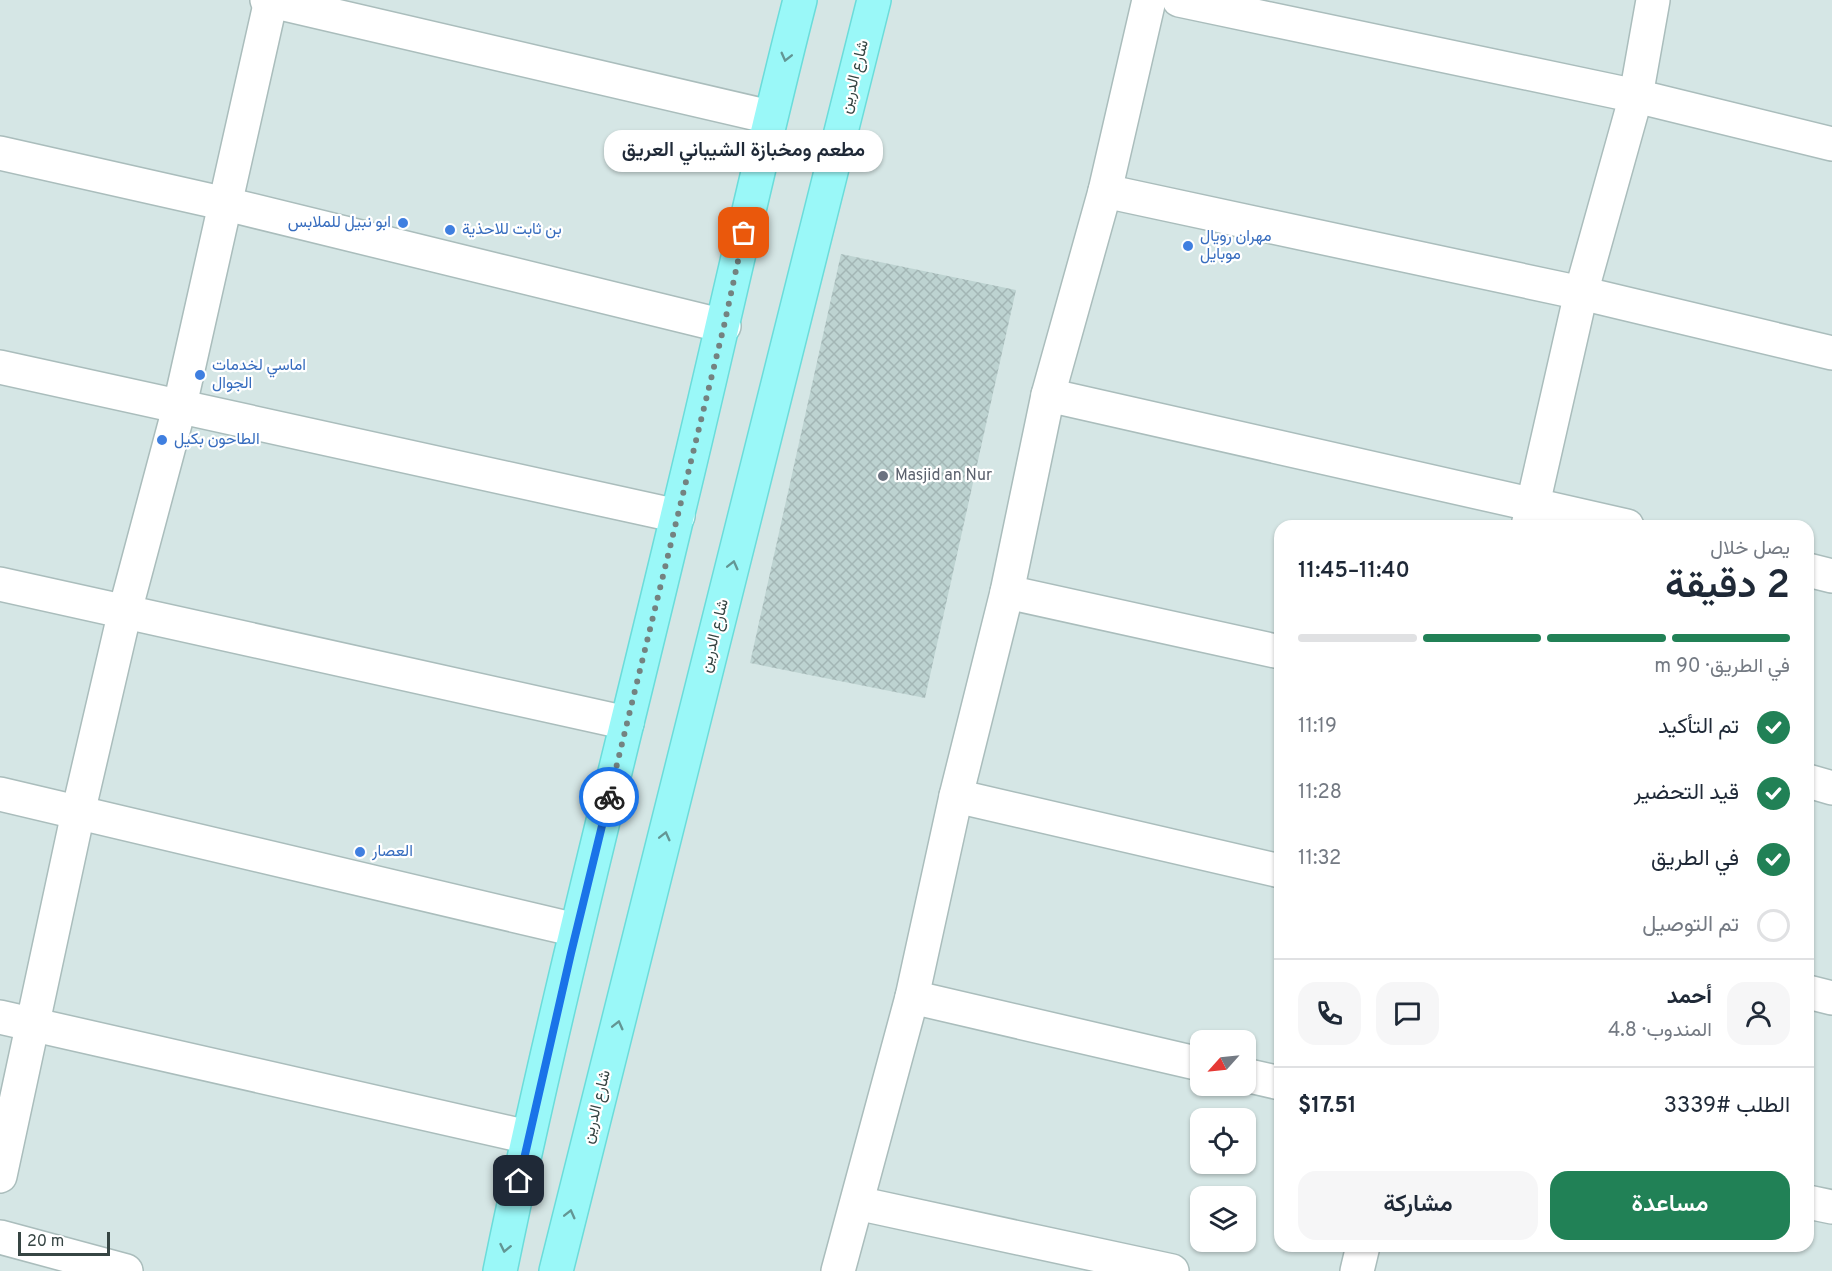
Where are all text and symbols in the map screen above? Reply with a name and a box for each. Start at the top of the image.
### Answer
street label: شارع الدرين [836,38,874,116]
one-way arrow [780,51,793,61]
callout: مطعم ومخبازة الشيباني العريق [604,131,884,173]
text: مطعم ومخبازة الشيباني العريق [622,138,865,164]
pin [718,207,769,258]
place label: ابو نبيل للملابس [288,213,391,233]
marker: ابو نبيل للملابس [396,216,410,230]
icon: bag [727,216,760,249]
place label: بن ثابت للاحذية [462,220,562,240]
marker: بن ثابت للاحذية [443,223,457,237]
place label: مهران رويال موبايل [1200,227,1272,265]
marker: مهران رويال موبايل [1181,239,1195,253]
place label: اماسي لخدمات الجوال [212,356,306,394]
marker: اماسي لخدمات الجوال [193,368,207,382]
place label: الطاحون بكيل [174,430,260,450]
marker: الطاحون بكيل [155,433,169,447]
place label: Masjid an Nur [895,466,992,486]
marker: Masjid an Nur [876,469,890,483]
text: يصل خلال [1710,536,1790,562]
text: 11:40–11:45 [1298,558,1410,585]
one-way arrow [725,560,738,570]
text: 2 دقيقة [1665,563,1790,612]
street label: شارع الدرين [696,597,734,675]
text: في الطريق · 90 m [1654,654,1790,680]
icon: check [1757,711,1790,744]
text: 11:19 [1298,714,1337,740]
text: تم التأكيد [1658,714,1739,741]
courier [579,767,639,827]
icon: check [1757,777,1790,810]
text: 11:28 [1298,780,1342,806]
text: قيد التحضير [1634,780,1739,807]
icon: bike [593,781,626,814]
one-way arrow [657,831,670,841]
place label: العصار [371,842,413,862]
icon: check [1757,843,1790,876]
marker: العصار [353,845,367,859]
text: 11:32 [1298,846,1341,872]
text: في الطريق [1651,846,1739,873]
text: تم التوصيل [1642,912,1739,939]
button: phone [1298,982,1361,1045]
button: chat [1376,982,1439,1045]
button: person [1727,982,1790,1045]
text: أحمد [1667,984,1712,1011]
text: المندوب · 4.8 [1608,1018,1712,1044]
one-way arrow [610,1020,623,1030]
north arrow [1190,1030,1256,1096]
map controls [1190,1030,1256,1252]
street label: شارع الدرين [578,1068,616,1146]
text: $17.51 [1298,1093,1357,1120]
text: الطلب #3339 [1664,1093,1790,1120]
button: locate [1190,1108,1256,1174]
pin [493,1155,544,1206]
icon: home [502,1164,535,1197]
button: مشاركة [1298,1171,1538,1240]
button: مساعدة [1550,1171,1790,1240]
button: layers [1190,1186,1256,1252]
one-way arrow [563,1209,576,1219]
scale bar [18,1229,110,1256]
text: 20 m [27,1232,64,1252]
one-way arrow [499,1243,512,1253]

